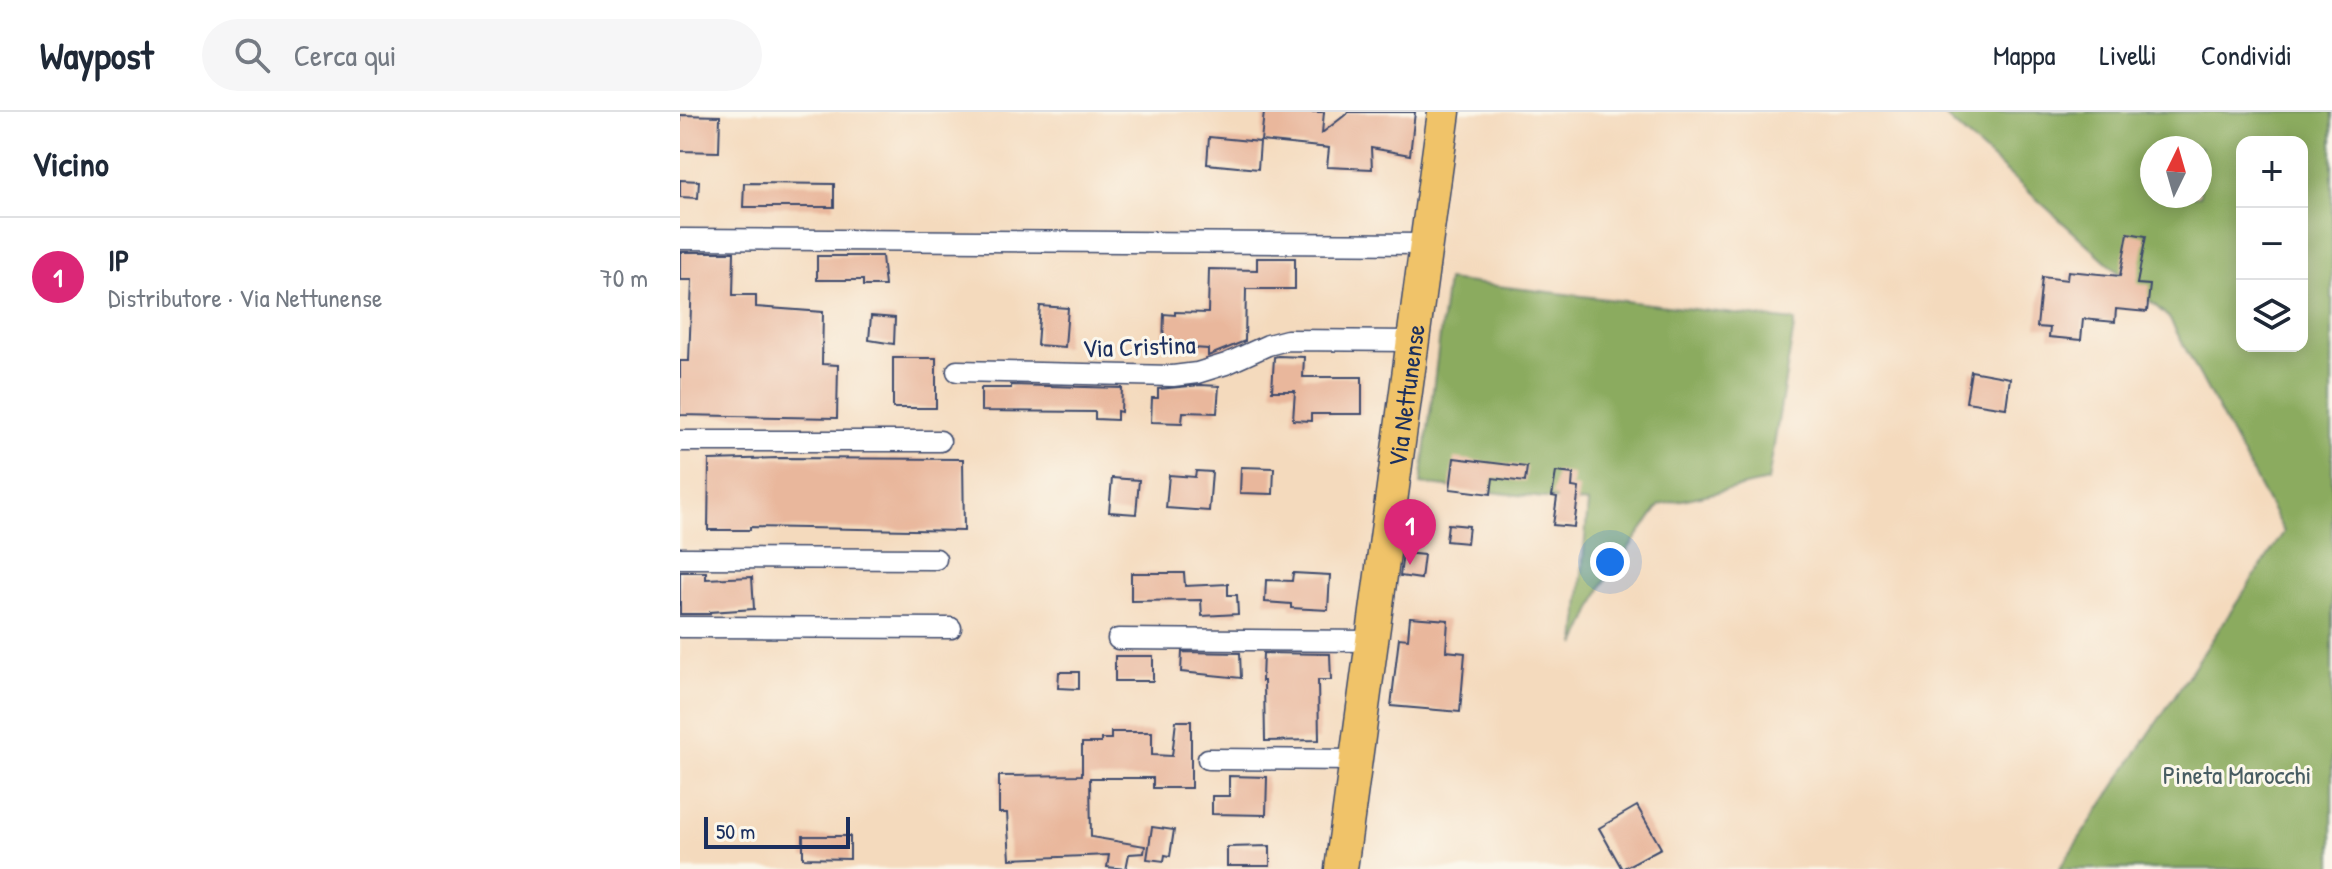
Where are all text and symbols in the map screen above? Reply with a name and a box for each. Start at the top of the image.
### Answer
search box [202,19,762,91]
text: Waypost [40,29,154,81]
icon: search [230,33,274,77]
text: Cerca qui [294,35,397,75]
text: Mappa [1993,36,2055,74]
text: Livelli [2099,36,2157,74]
text: Condividi [2201,36,2292,74]
north arrow [2140,136,2212,208]
map controls [2236,136,2308,352]
button: + [2236,136,2308,208]
text: Vicino [32,141,109,187]
button: − [2236,208,2308,280]
text: IP [108,240,129,280]
text: 1 [53,260,63,295]
text: 70 m [600,260,648,295]
text: Distributore · Via Nettunense [108,280,382,315]
button: layers [2236,280,2308,352]
street label: Via Nettunense [1378,322,1432,469]
street label: Via Cristina [1082,327,1196,365]
pin: 1 [1384,499,1436,565]
your location [1590,542,1630,582]
park label: Pineta Marocchi [2163,757,2311,792]
scale bar [704,813,850,849]
text: 50 m [716,816,755,846]

